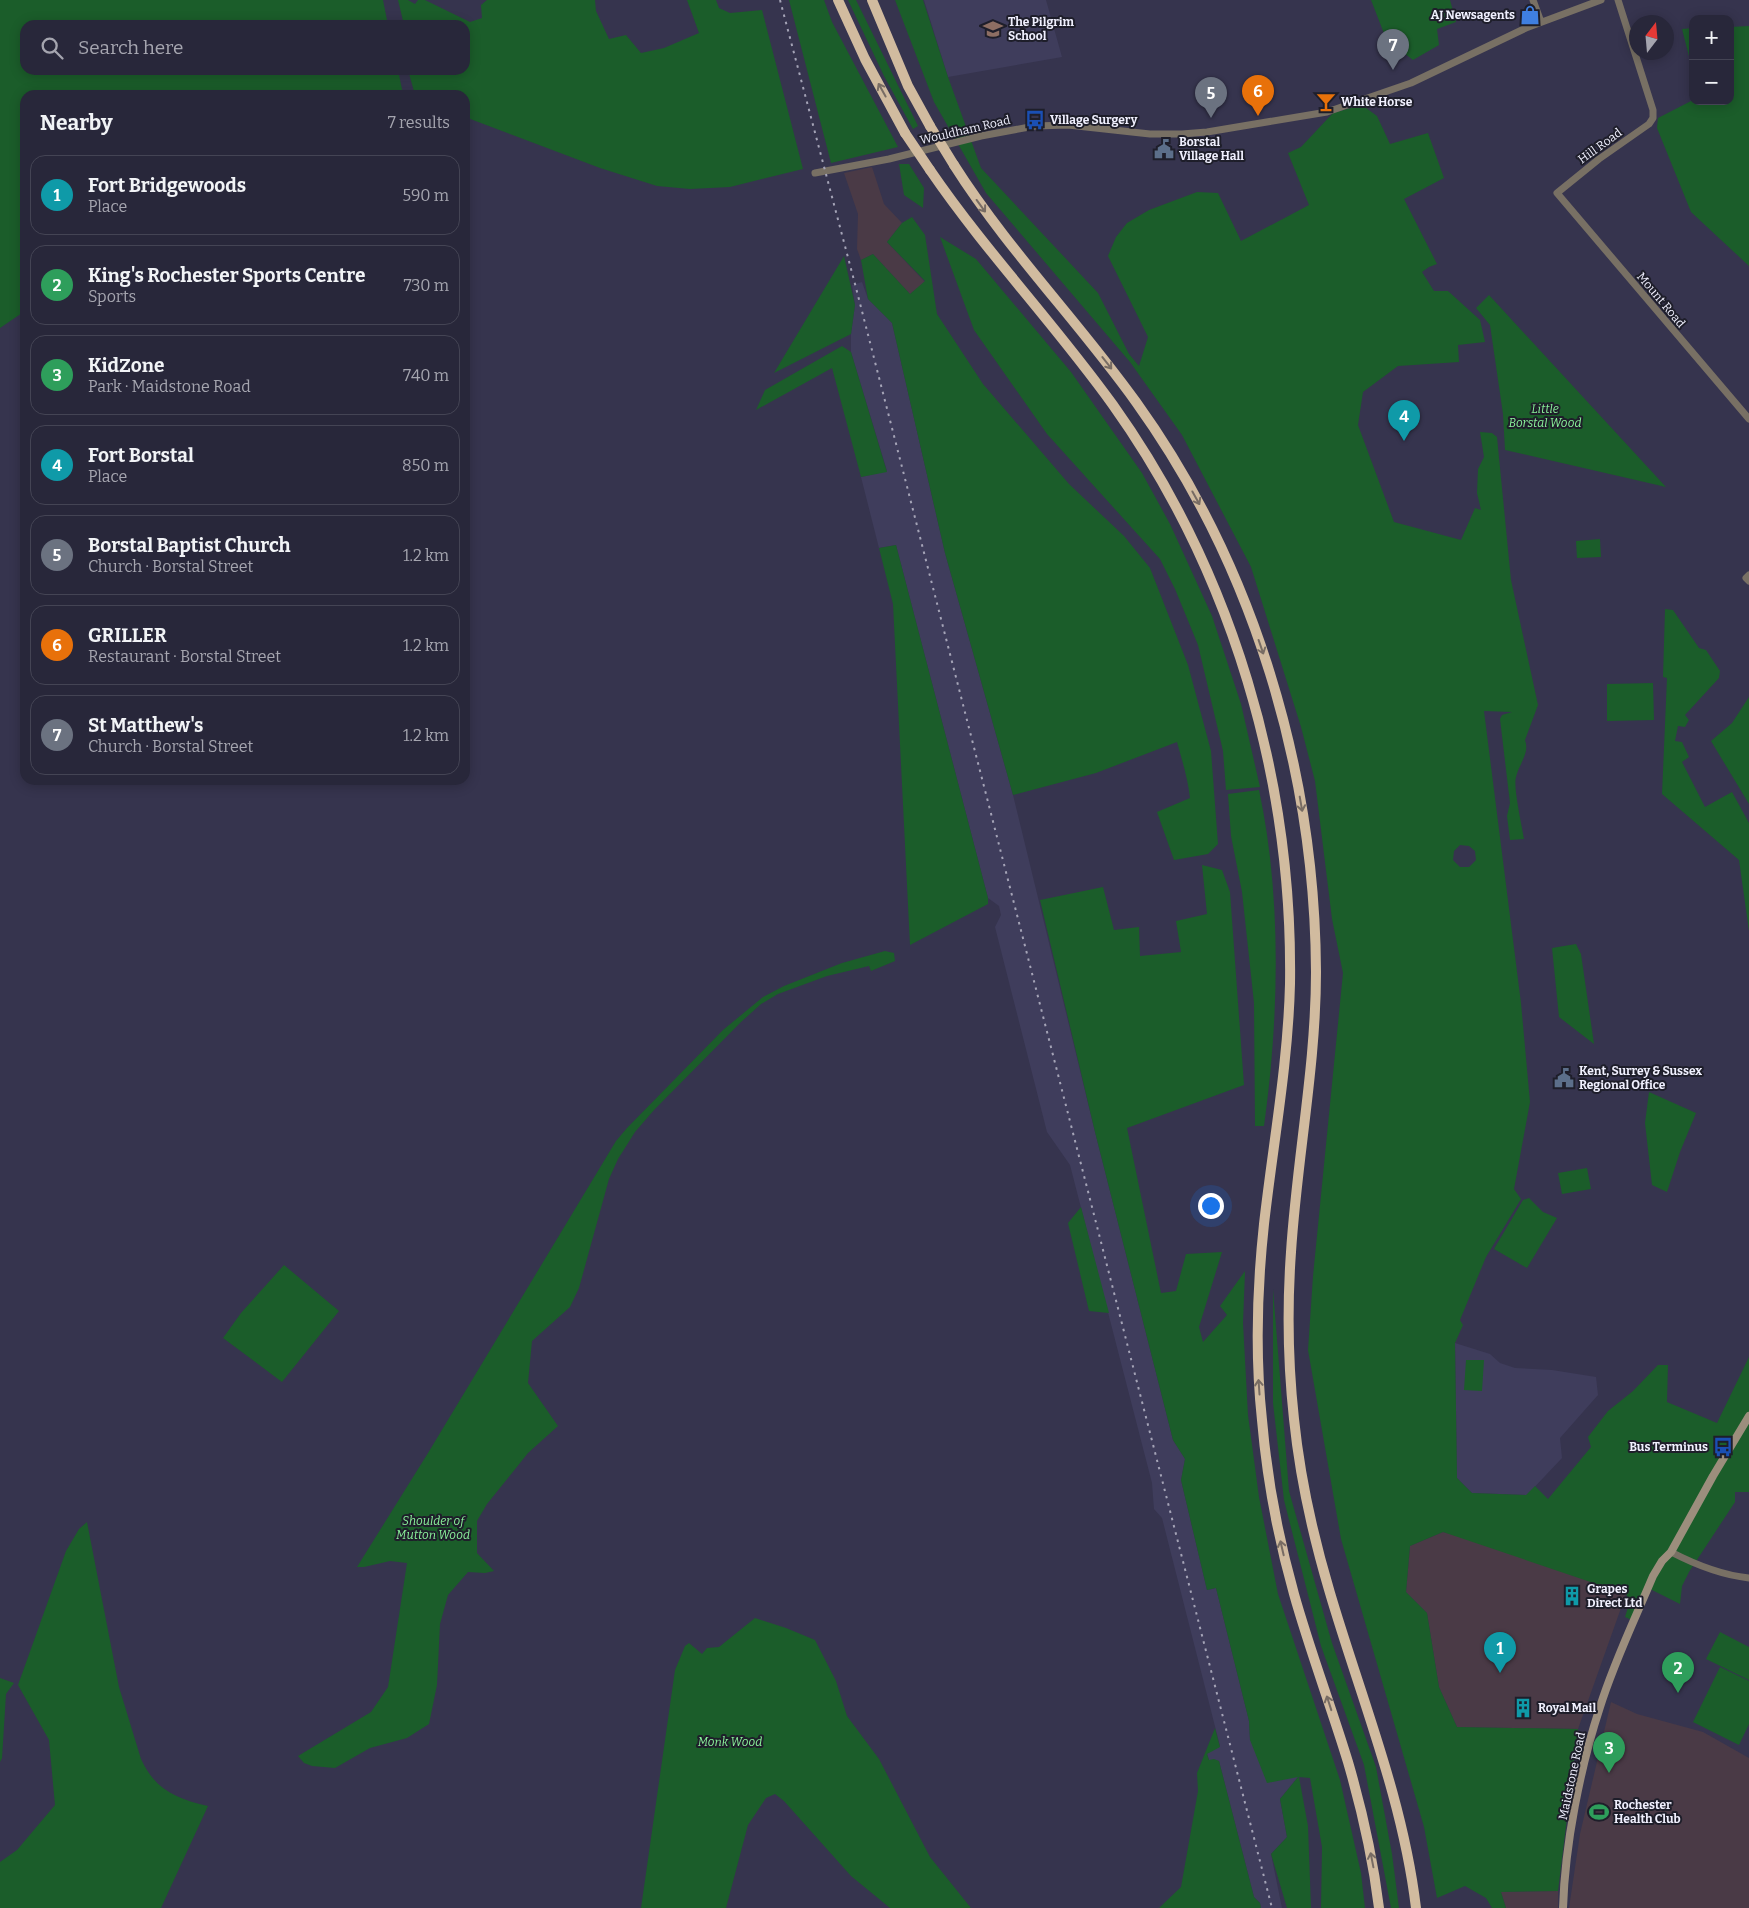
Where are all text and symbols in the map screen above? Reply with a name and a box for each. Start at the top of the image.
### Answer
shop icon: AJ Newsagents [1519,4,1541,26]
place label: AJ Newsagents [1431,8,1515,22]
place label: The Pilgrim School [1008,15,1075,43]
north arrow [1629,15,1674,60]
map controls [1689,15,1734,105]
button: + [1689,15,1734,60]
school or university icon: The Pilgrim School [982,18,1004,40]
search box [20,20,470,75]
pin: 7 [1377,29,1409,70]
icon: search [38,34,66,62]
text: Search here [78,36,183,59]
button: − [1689,60,1734,105]
pin: 6 [1242,75,1274,116]
pin: 5 [1195,77,1227,118]
one-way arrow [877,83,886,98]
bar icon: White Horse [1315,91,1337,113]
place label: White Horse [1341,95,1413,109]
bus stop icon: Village Surgery [1024,109,1046,131]
text: Nearby [40,110,113,136]
text: 7 results [388,113,450,132]
street label: Wouldham Road [918,113,1012,147]
place label: Village Surgery [1050,113,1138,127]
street label: Hill Road [1575,125,1625,167]
place label: Borstal Village Hall [1179,135,1244,163]
public building icon: Borstal Village Hall [1153,138,1175,160]
text: Fort Bridgewoods [88,174,246,197]
text: 1 [54,186,60,205]
text: 590 m [403,186,449,205]
text: Place [88,197,127,216]
one-way arrow [976,199,986,213]
text: King's Rochester Sports Centre [88,264,365,287]
street label: Mount Road [1634,270,1688,330]
text: 2 [52,276,62,295]
text: 730 m [403,276,449,295]
text: Sports [88,287,136,306]
text: KidZone [88,354,164,377]
one-way arrow [1101,356,1112,369]
text: 3 [52,366,62,385]
text: 740 m [403,366,449,385]
text: Park · Maidstone Road [88,377,251,396]
pin: 4 [1388,400,1420,441]
park label: Little Borstal Wood [1509,402,1582,430]
text: Fort Borstal [88,444,194,467]
text: 4 [52,456,62,475]
text: 850 m [402,456,449,475]
text: Place [88,467,127,486]
one-way arrow [1191,491,1201,506]
text: Borstal Baptist Church [88,534,291,557]
text: 5 [53,546,61,565]
text: 1.2 km [403,546,449,565]
text: Church · Borstal Street [88,557,253,576]
text: GRILLER [88,624,167,647]
text: 6 [52,636,62,655]
text: 1.2 km [403,636,449,655]
one-way arrow [1257,639,1266,654]
text: Restaurant · Borstal Street [88,647,281,666]
text: St Matthew's [88,714,203,737]
text: 7 [53,726,61,745]
text: 1.2 km [403,726,449,745]
text: Church · Borstal Street [88,737,253,756]
one-way arrow [1297,796,1307,812]
place label: Kent, Surrey & Sussex Regional Office [1579,1064,1702,1092]
public building icon: Kent, Surrey & Sussex Regional Office [1553,1067,1575,1089]
your location [1198,1193,1224,1219]
one-way arrow [1255,1379,1264,1395]
bus stop icon: Bus Terminus [1712,1436,1734,1458]
place label: Bus Terminus [1629,1440,1708,1454]
park label: Shoulder of Mutton Wood [396,1514,470,1542]
one-way arrow [1277,1540,1286,1556]
place label: Grapes Direct Ltd [1587,1582,1643,1610]
building icon: Grapes Direct Ltd [1561,1585,1583,1607]
pin: 1 [1484,1632,1516,1673]
pin: 2 [1662,1652,1694,1693]
one-way arrow [1323,1696,1333,1712]
building icon: Royal Mail [1512,1697,1534,1719]
place label: Royal Mail [1538,1701,1596,1715]
street label: Maidstone Road [1556,1731,1588,1821]
pin: 3 [1593,1732,1625,1773]
park label: Monk Wood [698,1735,762,1749]
place label: Rochester Health Club [1614,1798,1681,1826]
sports icon: Rochester Health Club [1588,1801,1610,1823]
one-way arrow [1366,1852,1376,1868]

